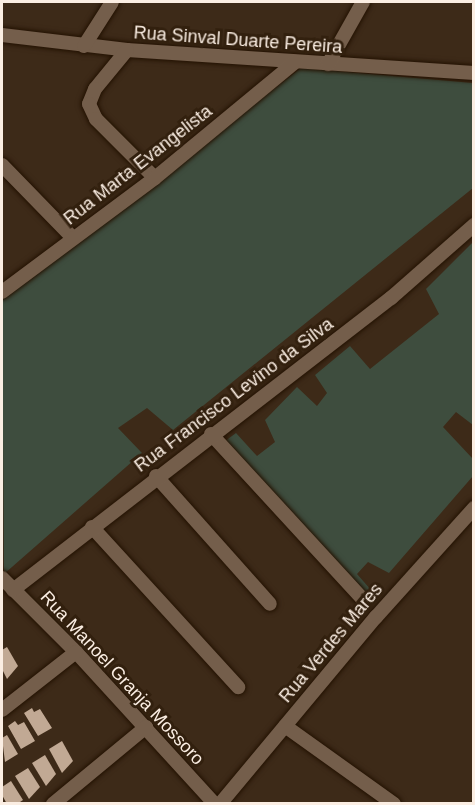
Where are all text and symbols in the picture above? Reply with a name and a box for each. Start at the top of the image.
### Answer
street label: Rua Sinval Duarte Pereira [133,22,343,58]
street label: Rua Marta Evangelista [60,100,216,230]
street label: Rua Francisco Levino da Silva [130,313,338,477]
street label: Rua Verdes Mares [275,579,387,707]
street label: Rua Manoel Granja Mossoro [36,586,208,770]

